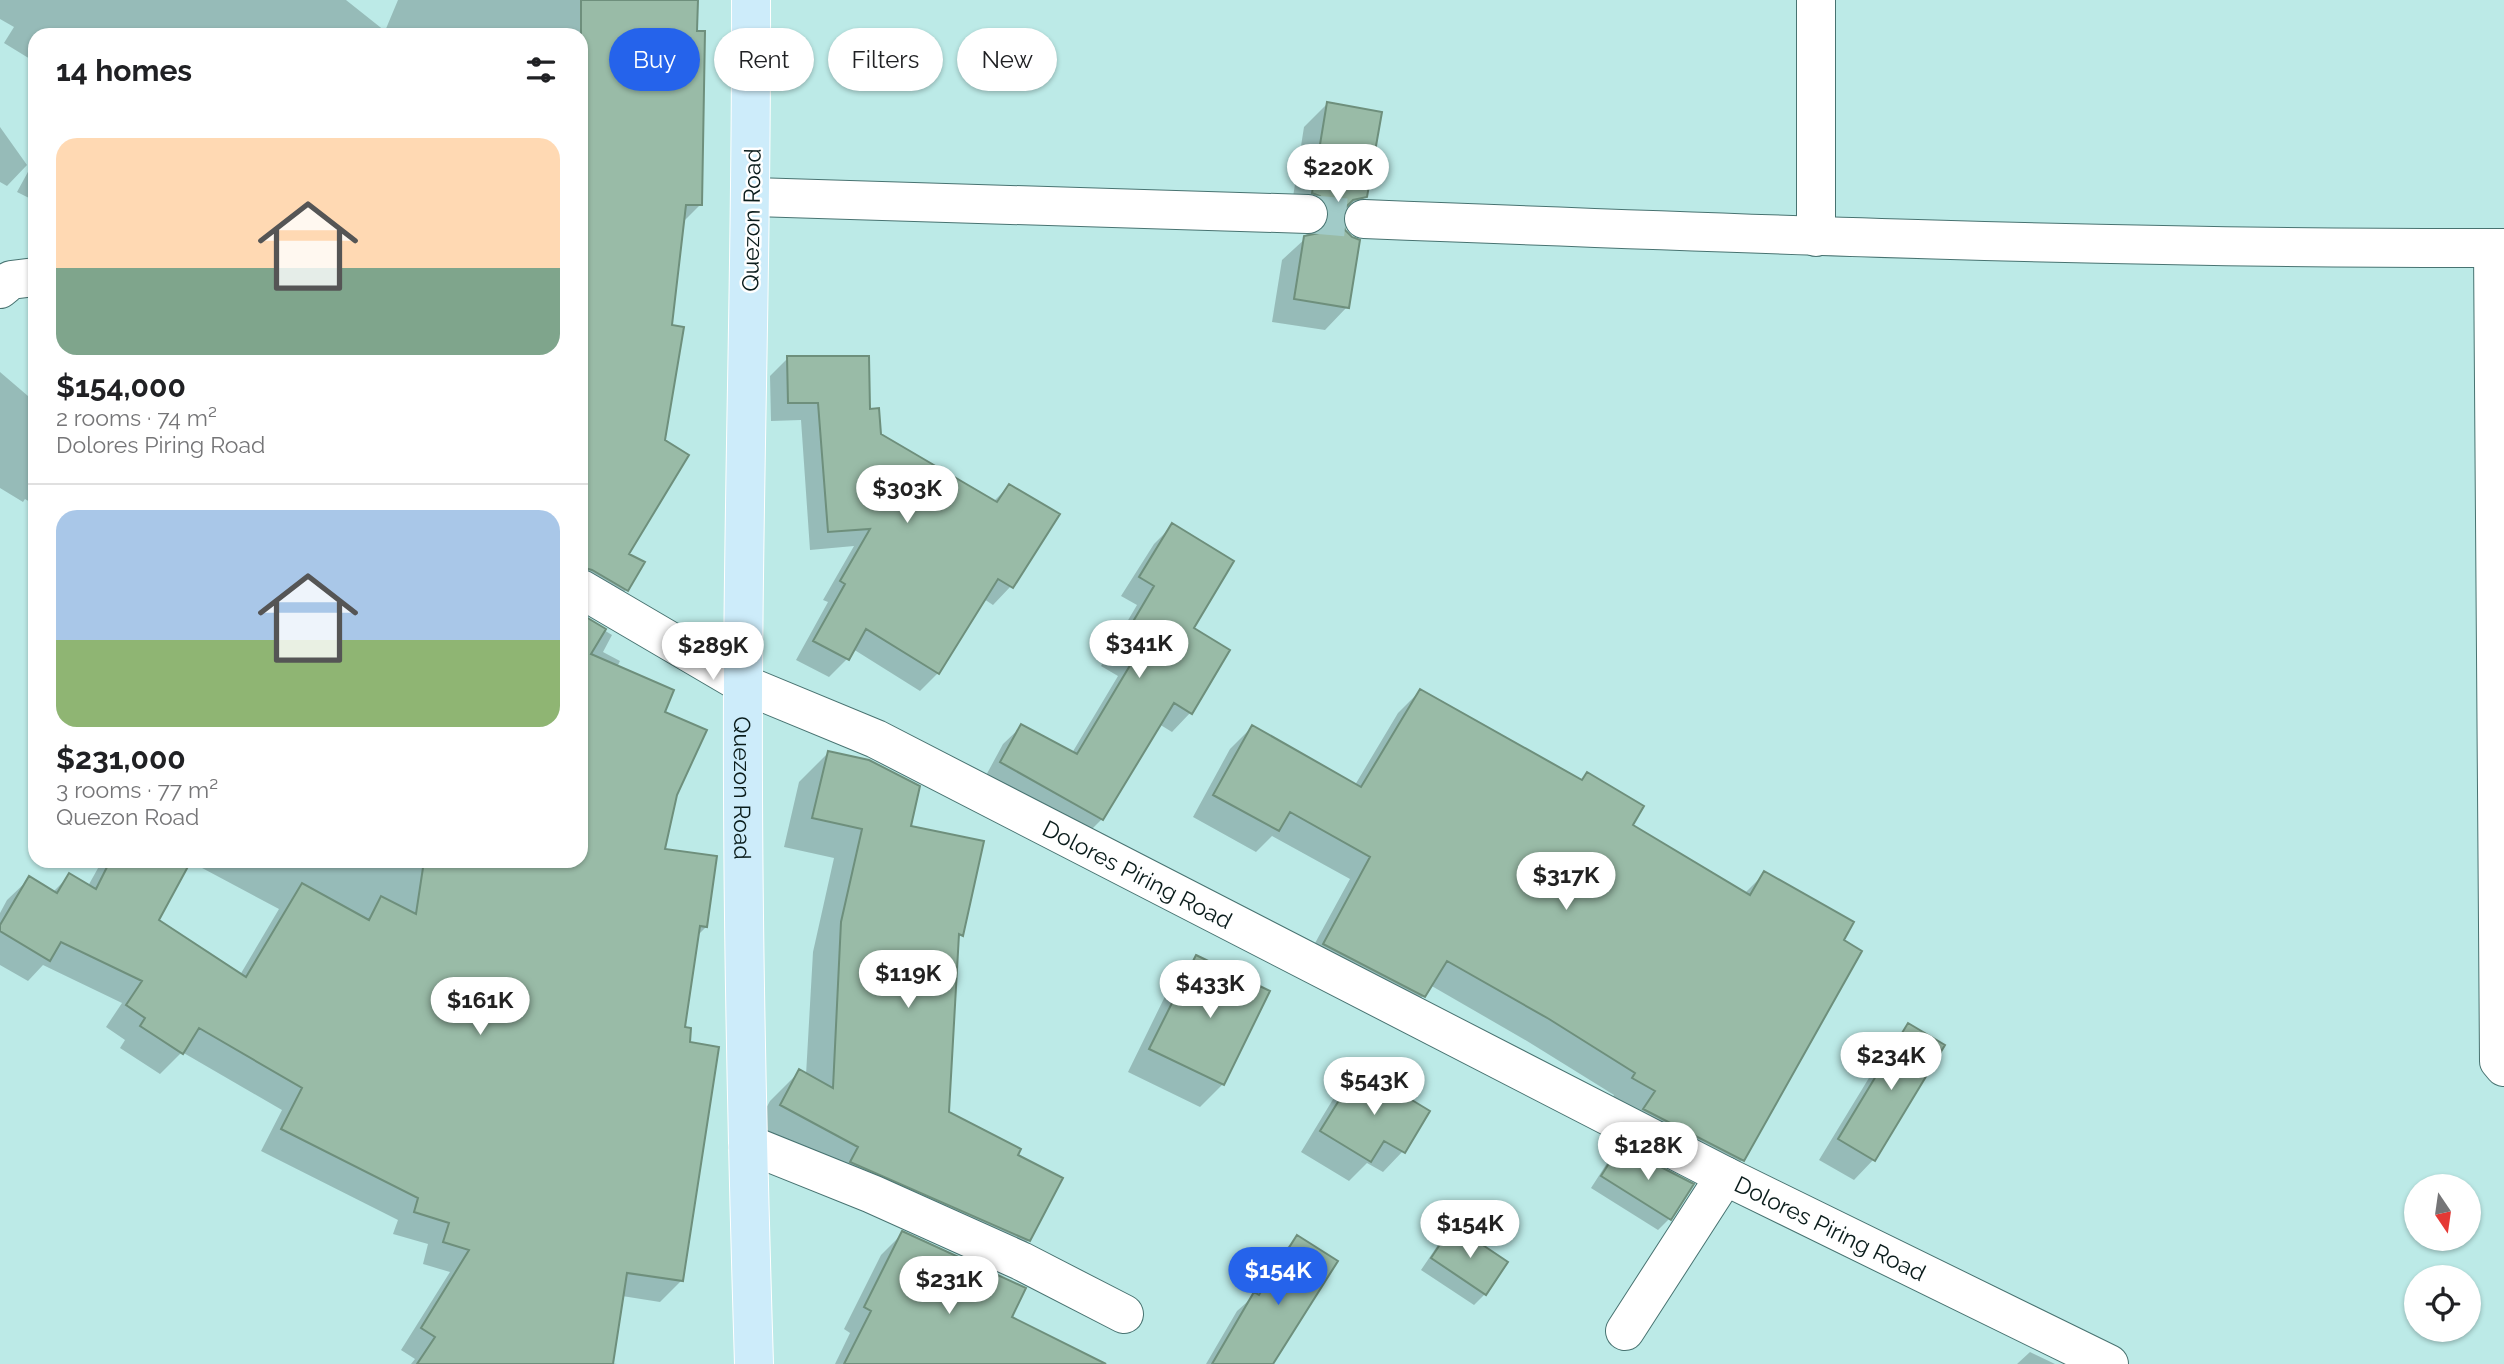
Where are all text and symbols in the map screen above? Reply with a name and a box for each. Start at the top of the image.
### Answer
chip: Buy [609,28,700,91]
chip: Rent [714,28,814,91]
chip: Filters [828,28,943,91]
chip: New [957,28,1057,91]
icon: filters [522,51,560,89]
text: 14 homes [56,53,192,88]
pin: $220K [1289,144,1387,204]
street label: Quezon Road [736,148,766,292]
text: $220K [1303,153,1373,180]
icon: home [245,183,371,309]
text: $154,000 [56,369,186,404]
text: 2 rooms · 74 m² [56,404,217,431]
text: Dolores Piring Road [56,431,265,458]
pin: $303K [858,466,956,525]
text: $303K [872,474,942,501]
icon: home [245,555,371,681]
pin: $341K [1090,620,1188,680]
pin: $289K [664,622,762,682]
text: $341K [1105,629,1173,656]
text: $289K [678,631,748,658]
street label: Quezon Road [729,716,757,860]
text: $231,000 [56,741,186,776]
text: 3 rooms · 77 m² [56,776,218,803]
text: Quezon Road [56,803,199,830]
street label: Dolores Piring Road [1038,814,1237,934]
pin: $317K [1517,852,1615,912]
text: $317K [1533,861,1599,888]
pin: $119K [859,950,957,1010]
text: $119K [875,959,941,986]
pin: $433K [1161,960,1259,1020]
text: $433K [1176,969,1244,996]
pin: $161K [431,978,529,1037]
text: $161K [447,986,513,1013]
pin: $234K [1842,1032,1940,1092]
text: $234K [1857,1041,1925,1068]
pin: $543K [1325,1058,1423,1117]
text: $543K [1340,1066,1408,1093]
pin: $128K [1599,1122,1697,1182]
text: $128K [1614,1131,1682,1158]
street label: Dolores Piring Road [1730,1169,1930,1286]
north arrow [2404,1174,2482,1251]
map controls [2404,1174,2481,1342]
pin: $154K [1421,1200,1519,1260]
text: $154K [1436,1209,1504,1236]
pin: $154K [1229,1248,1327,1307]
pin: $231K [900,1256,998,1316]
text: $154K [1244,1256,1312,1283]
text: $231K [915,1265,983,1292]
button: locate [2404,1265,2481,1342]

